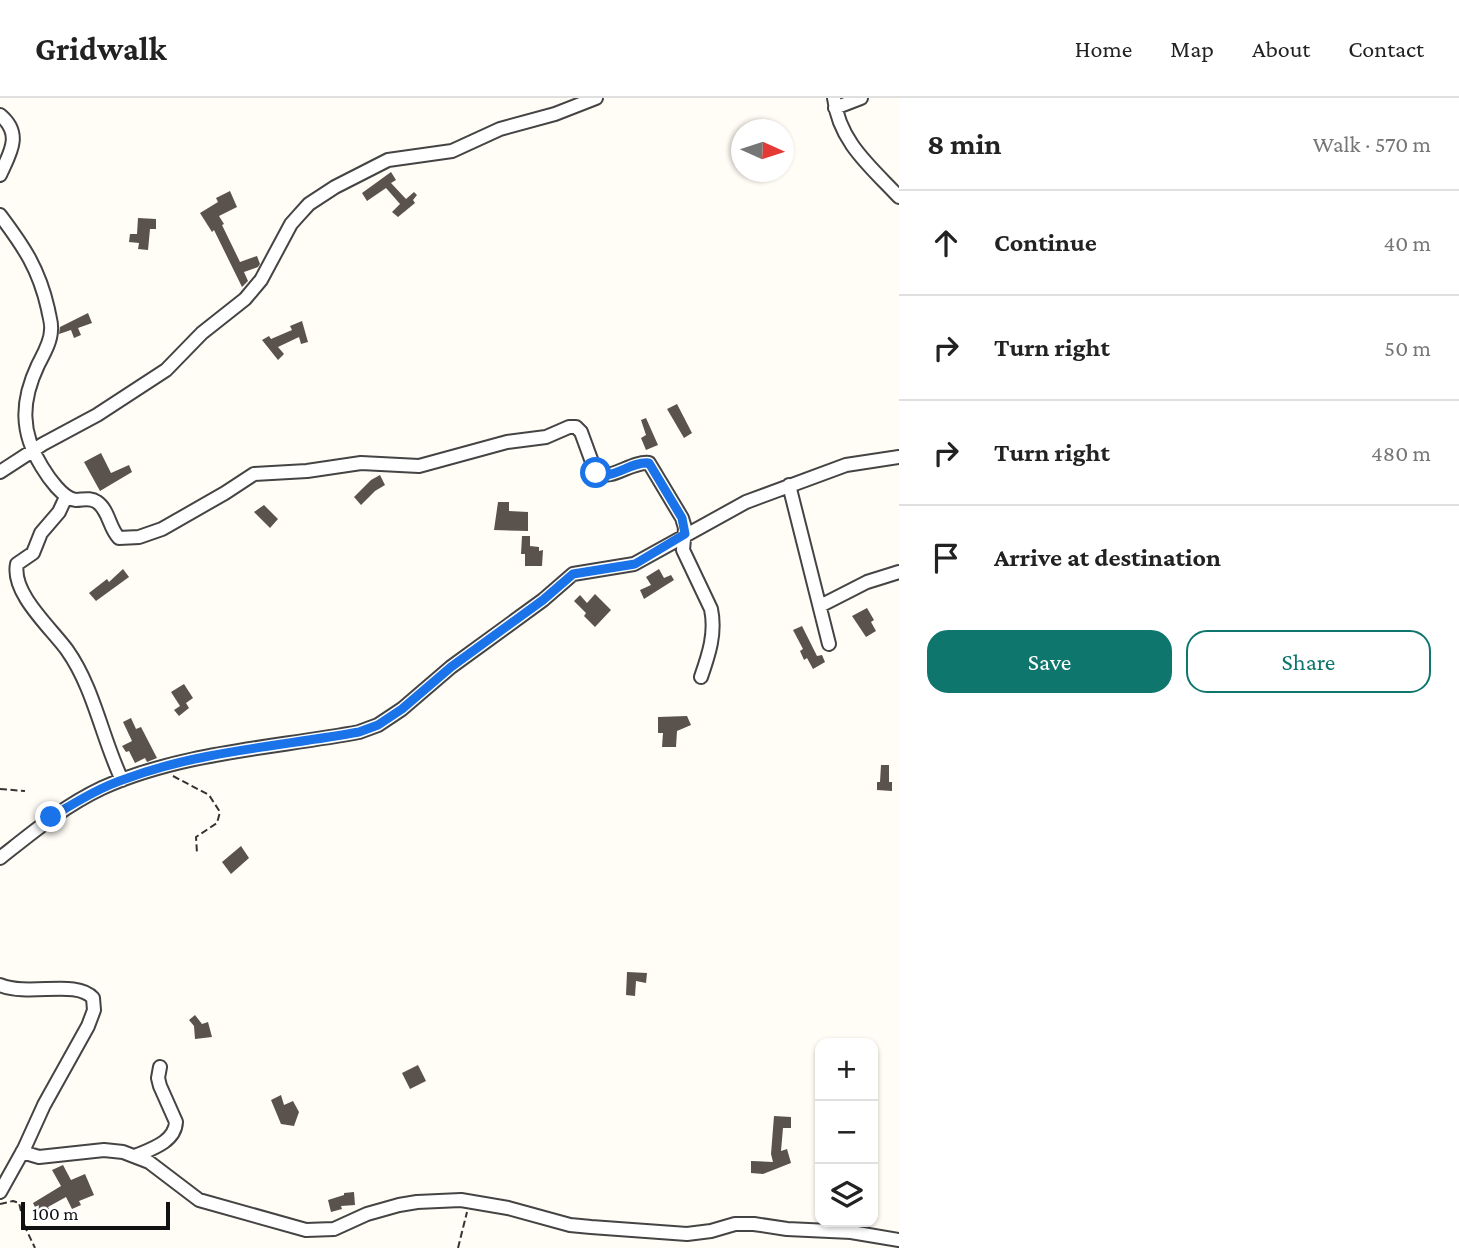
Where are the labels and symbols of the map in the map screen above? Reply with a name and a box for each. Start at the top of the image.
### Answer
north arrow [731,119,794,182]
route start [580,457,611,488]
route end [35,801,66,832]
scale bar [21,1199,170,1231]

